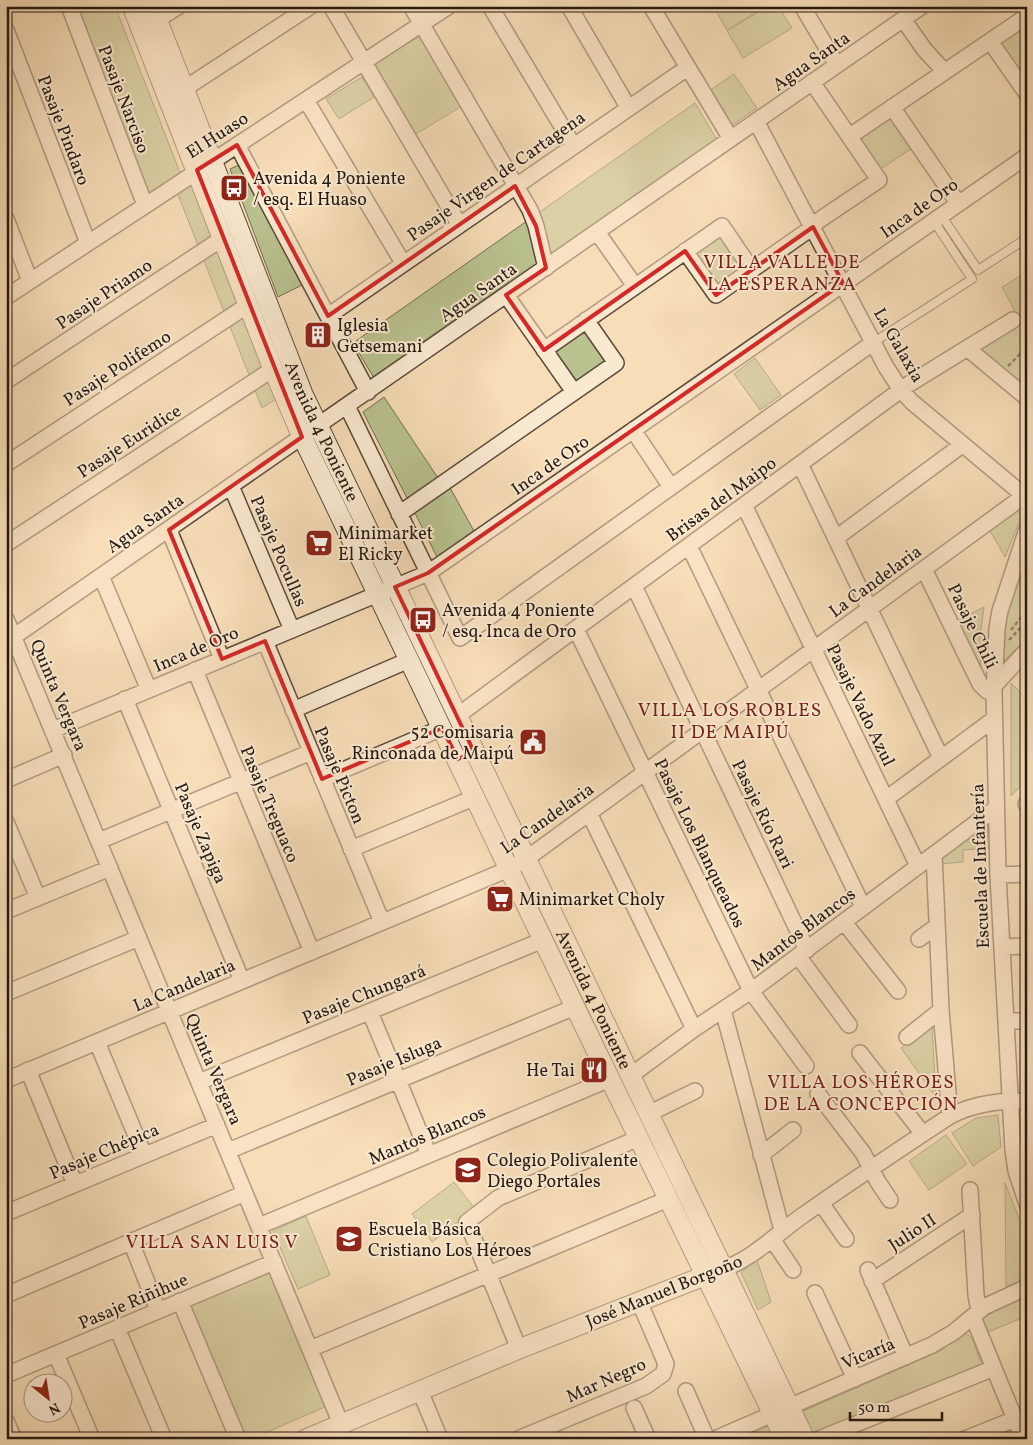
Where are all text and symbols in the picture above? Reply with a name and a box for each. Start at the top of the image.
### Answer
street label: Agua Santa [768,26,856,98]
street label: Pasaje Narciso [91,42,155,157]
street label: Pasaje Pindaro [30,72,95,189]
street label: Pasaje Virgen de Cartagena [403,106,591,248]
street label: El Huaso [182,107,254,166]
place label: Avenida 4 Poniente / esq. El Huaso [253,167,405,213]
bus stop icon: Avenida 4 Poniente / esq. El Huaso [219,173,249,203]
street label: Inca de Oro [876,173,964,245]
district label: VILLA VALLE DE LA ESPERANZA [703,250,861,298]
street label: Pasaje Priamo [52,254,158,337]
street label: Agua Santa [435,257,523,329]
street label: La Galaxia [866,304,929,388]
place label: Iglesia Getsemani [337,314,422,360]
building icon: Iglesia Getsemani [303,320,333,350]
street label: Pasaje Polifemo [59,325,177,413]
street label: Avenida 4 Poniente [277,358,364,506]
street label: Pasaje Euridice [73,399,187,485]
street label: Inca de Oro [507,430,595,502]
street label: Brisas del Maipo [662,452,782,549]
street label: Agua Santa [102,488,190,560]
street label: Pasaje Pocullas [243,492,312,611]
place label: Minimarket El Ricky [338,522,433,568]
supermarket icon: Minimarket El Ricky [304,528,334,558]
street label: La Candelaria [824,540,927,624]
street label: Pasaje Chili [940,580,1003,673]
place label: Avenida 4 Poniente / esq. Inca de Oro [442,599,594,645]
bus stop icon: Avenida 4 Poniente / esq. Inca de Oro [408,605,438,635]
street label: Inca de Oro [150,621,243,680]
street label: Quinta Vergara [23,636,92,755]
street label: Pasaje Vado Azul [819,640,900,771]
district label: VILLA LOS ROBLES II DE MAIPÚ [638,698,822,746]
place label: 52 Comisaria Rinconada de Maipú [352,721,514,767]
street label: Pasaje Picton [307,723,370,828]
public building icon: 52 Comisaria Rinconada de Maipú [518,727,548,757]
street label: Pasaje Treguaco [233,742,304,867]
street label: Pasaje Los Blanqueados [647,755,751,933]
street label: Pasaje Río Rari [724,756,799,873]
street label: La Candelaria [496,778,600,861]
street label: Pasaje Zapiga [167,779,232,888]
street label: Escuela de Infantería [966,783,997,949]
street label: Mantos Blancos [746,883,861,978]
supermarket icon: Minimarket Choly [485,884,515,914]
place label: Minimarket Choly [519,888,665,913]
street label: Avenida 4 Poniente [548,926,637,1074]
street label: La Candelaria [130,954,240,1019]
street label: Pasaje Chungará [299,959,430,1032]
street label: Quinta Vergara [178,1010,247,1129]
street label: Pasaje Isluga [343,1031,446,1094]
restaurant icon: He Tai [579,1055,609,1085]
place label: He Tai [526,1059,575,1084]
district label: VILLA LOS HÉROES DE LA CONCEPCIÓN [764,1070,958,1118]
street label: Mantos Blancos [365,1100,490,1172]
street label: Pasaje Chépica [46,1118,163,1187]
place label: Colegio Polivalente Diego Portales [487,1149,638,1195]
school or university icon: Colegio Polivalente Diego Portales [453,1155,483,1185]
street label: Julio II [884,1208,942,1258]
place label: Escuela Básica Cristiano Los Héroes [368,1218,531,1264]
school or university icon: Escuela Básica Cristiano Los Héroes [334,1224,364,1254]
district label: VILLA SAN LUIS V [126,1230,298,1256]
street label: José Manuel Borgoño [583,1250,747,1335]
street label: Pasaje Riñihue [75,1268,192,1337]
street label: Vicaría [838,1332,899,1377]
street label: Mar Negro [563,1353,651,1410]
north arrow [22,1372,72,1422]
scale bar [850,1390,943,1422]
text: N [45,1397,63,1419]
text: 50 m [858,1398,890,1419]

